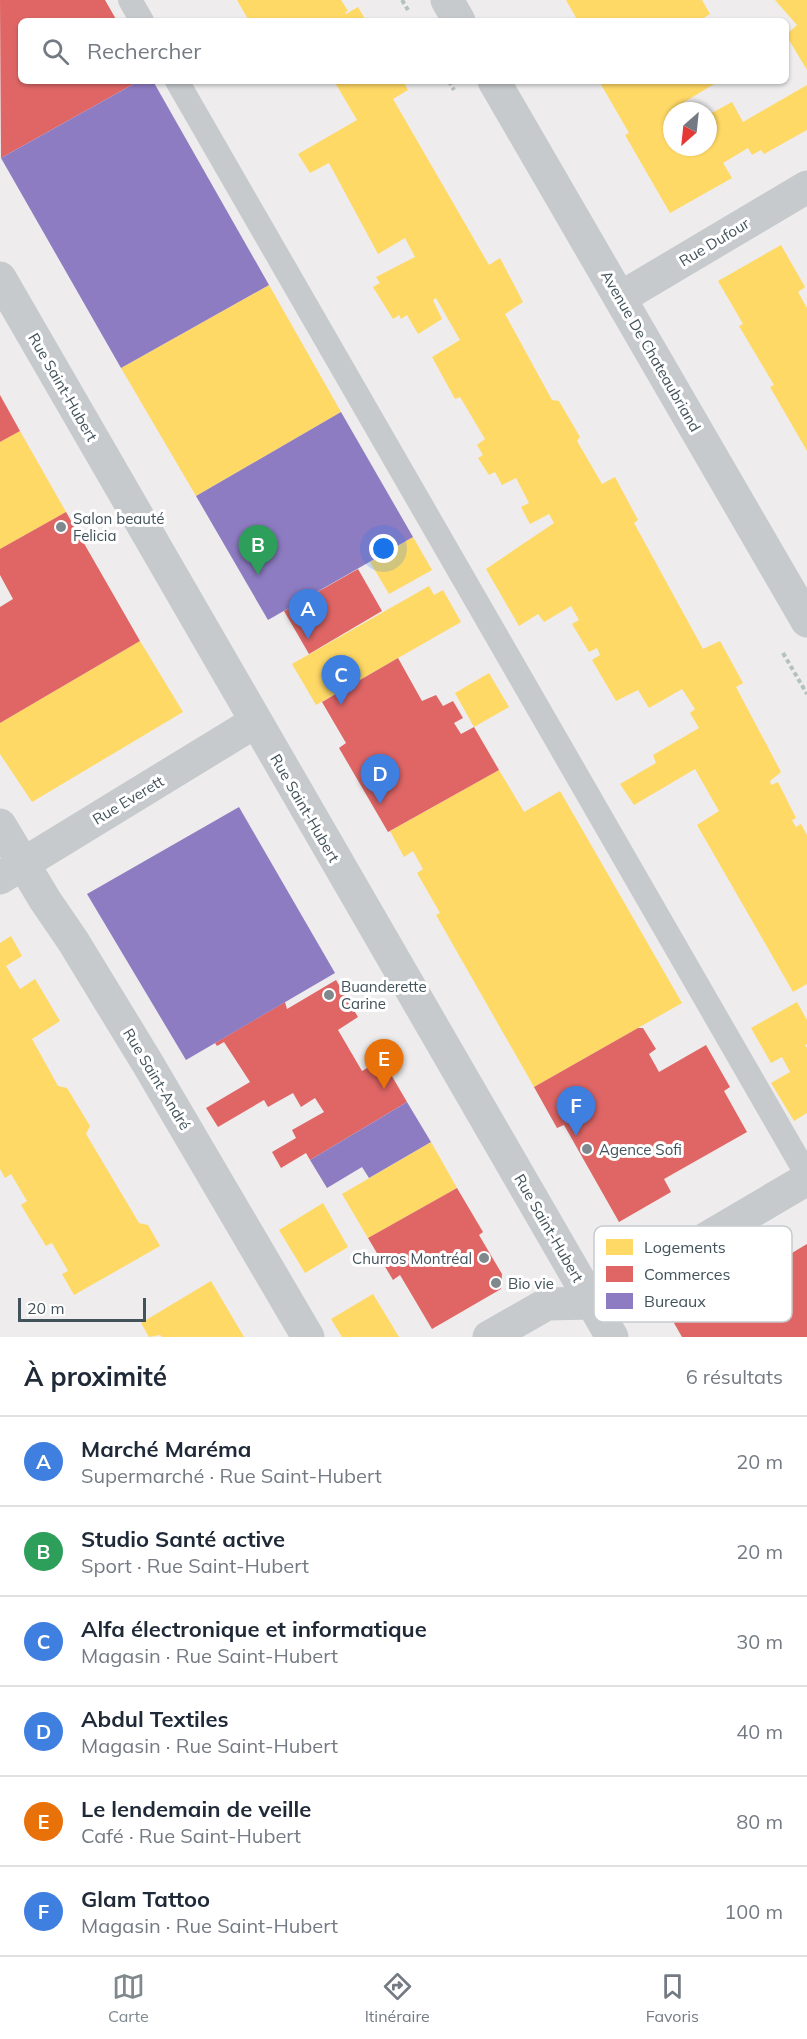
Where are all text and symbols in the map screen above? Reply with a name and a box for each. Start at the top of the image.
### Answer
search box [18,18,789,84]
icon: search [39,35,72,68]
text: Rechercher [87,37,201,65]
north arrow [663,102,717,156]
street label: Rue Dufour [675,213,753,270]
street label: Avenue De Chateaubriand [597,267,705,435]
street label: Rue Saint-Hubert [24,330,102,444]
place label: Salon beauté Felicia [73,509,164,545]
marker: Salon beauté Felicia [54,520,68,534]
pin: B [238,526,278,575]
your location [369,534,398,563]
pin: A [288,590,328,639]
pin: C [322,656,360,705]
street label: Rue Saint-Hubert [266,751,344,865]
pin: D [360,754,400,804]
street label: Rue Everett [89,771,167,829]
place label: Buanderette Carine [341,977,427,1013]
marker: Buanderette Carine [322,988,336,1002]
street label: Rue Saint-André [119,1025,195,1133]
pin: E [364,1040,404,1089]
pin: F [556,1086,596,1136]
place label: Agence Sofi [599,1140,682,1159]
marker: Agence Sofi [580,1142,594,1156]
street label: Rue Saint-Hubert [510,1171,588,1285]
legend [594,1226,792,1322]
text: Logements [644,1237,726,1257]
place label: Churros Montréal [352,1249,472,1268]
marker: Churros Montréal [477,1251,491,1265]
text: Commerces [644,1264,730,1284]
place label: Bio vie [508,1274,554,1293]
marker: Bio vie [489,1276,503,1290]
text: Bureaux [644,1291,706,1311]
scale bar [18,1295,146,1322]
text: 20 m [27,1298,64,1318]
text: À proximité [24,1360,167,1393]
text: 6 résultats [686,1364,783,1389]
text: Marché Maréma [81,1435,251,1463]
text: A [36,1449,51,1474]
text: 20 m [736,1449,783,1474]
text: Supermarché · Rue Saint-Hubert [81,1463,382,1488]
text: Studio Santé active [81,1525,285,1553]
text: B [37,1539,50,1564]
text: 20 m [736,1539,783,1564]
text: Sport · Rue Saint-Hubert [81,1553,309,1578]
text: Alfa électronique et informatique [81,1615,427,1643]
text: C [37,1629,50,1654]
text: 30 m [736,1629,783,1654]
text: Magasin · Rue Saint-Hubert [81,1643,338,1668]
text: Abdul Textiles [81,1705,229,1733]
text: D [36,1719,51,1744]
text: 40 m [736,1719,783,1744]
text: Magasin · Rue Saint-Hubert [81,1733,338,1758]
text: Le lendemain de veille [81,1795,311,1823]
text: E [38,1809,49,1834]
text: 80 m [736,1809,783,1834]
text: Café · Rue Saint-Hubert [81,1823,301,1848]
text: Glam Tattoo [81,1885,210,1913]
text: F [38,1899,49,1924]
text: 100 m [724,1899,783,1924]
text: Magasin · Rue Saint-Hubert [81,1913,338,1938]
tab: Carte [108,1970,149,2026]
tab: Itinéraire [365,1970,430,2026]
tab: Favoris [646,1970,699,2026]

